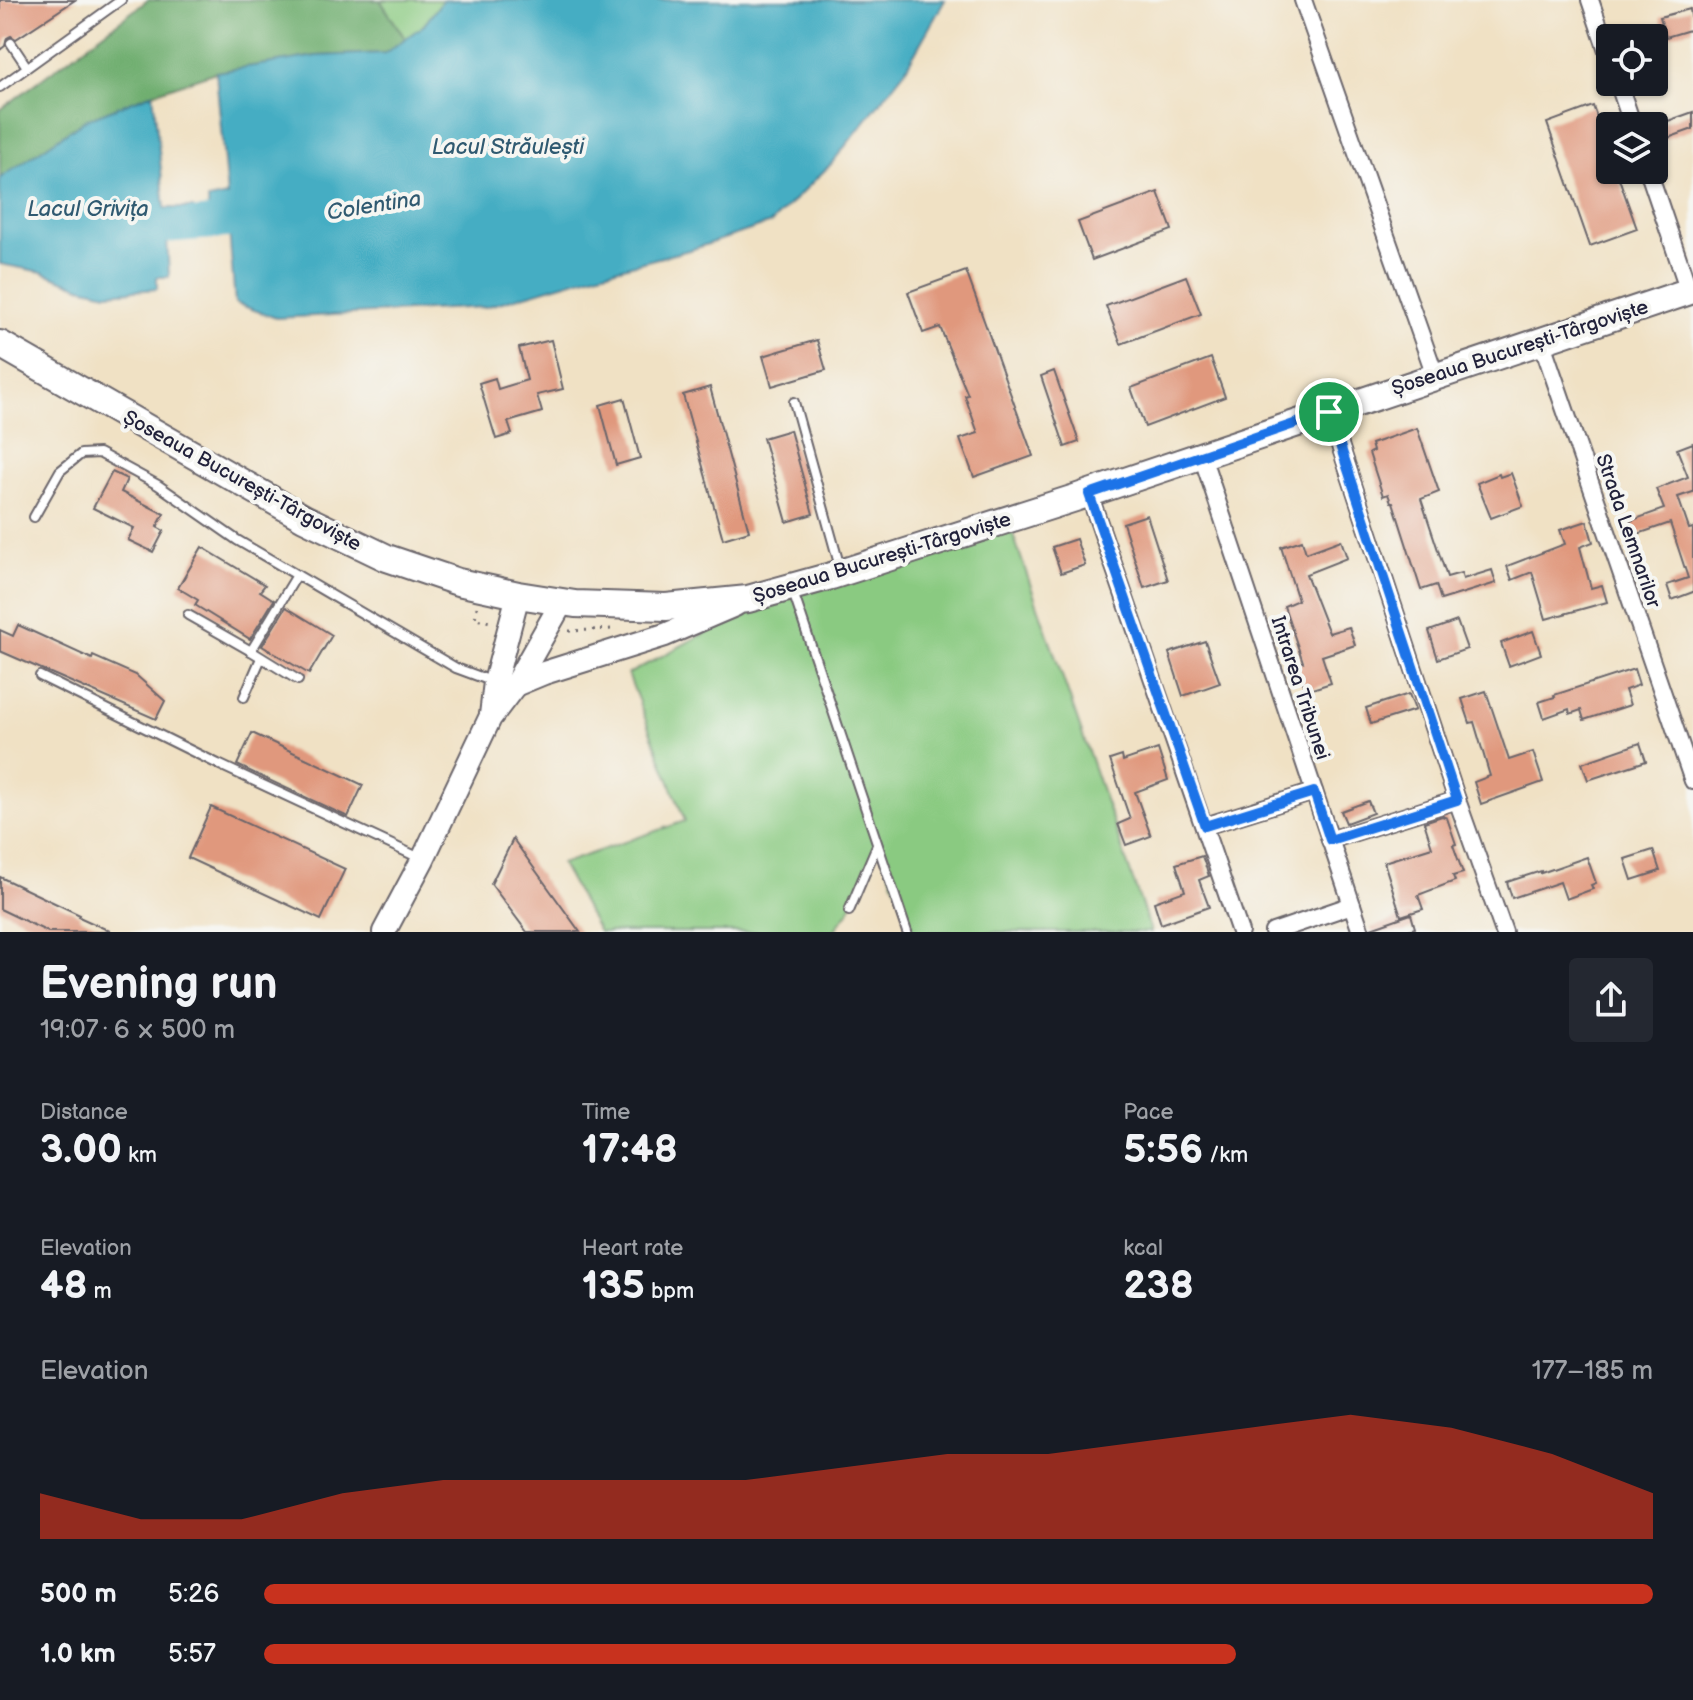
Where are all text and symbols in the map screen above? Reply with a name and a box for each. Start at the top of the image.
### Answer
map controls [1596,24,1668,184]
button: locate [1596,24,1668,96]
button: layers [1596,112,1668,184]
water label: Lacul Străulești [432,134,585,161]
water label: Colentina [325,185,423,227]
water label: Lacul Grivița [27,196,149,223]
street label: Șoseaua București-Târgoviște [1389,295,1652,401]
pin [1295,378,1363,446]
icon: arrive [1307,390,1351,434]
street label: Șoseaua București-Târgoviște [119,405,365,557]
street label: Strada Lemnarilor [1590,451,1666,612]
street label: Șoseaua București-Târgoviște [750,507,1014,609]
street label: Intrarea Tribunei [1265,613,1335,763]
text: Evening run [40,958,277,1011]
button: share [1569,958,1653,1042]
text: 19:07 · 6 × 500 m [40,1015,235,1046]
text: Distance [40,1099,128,1126]
text: Time [582,1099,630,1126]
text: Pace [1123,1099,1174,1126]
text: 3.00 [40,1126,122,1174]
text: 17:48 [582,1126,678,1174]
text: 5:56 [1123,1126,1203,1174]
text: km [122,1142,157,1169]
text: /km [1203,1142,1248,1169]
text: Elevation [40,1235,132,1262]
text: Heart rate [582,1235,683,1262]
text: kcal [1123,1235,1163,1262]
text: 48 [40,1262,88,1310]
text: 135 [582,1262,645,1310]
text: 238 [1123,1262,1194,1310]
text: m [88,1278,112,1305]
text: bpm [645,1278,694,1305]
text: Elevation [40,1356,148,1387]
text: 177–185 m [1532,1356,1653,1387]
text: 500 m [40,1579,117,1610]
text: 5:26 [168,1579,219,1610]
text: 1.0 km [40,1639,116,1670]
text: 5:57 [168,1639,216,1670]

